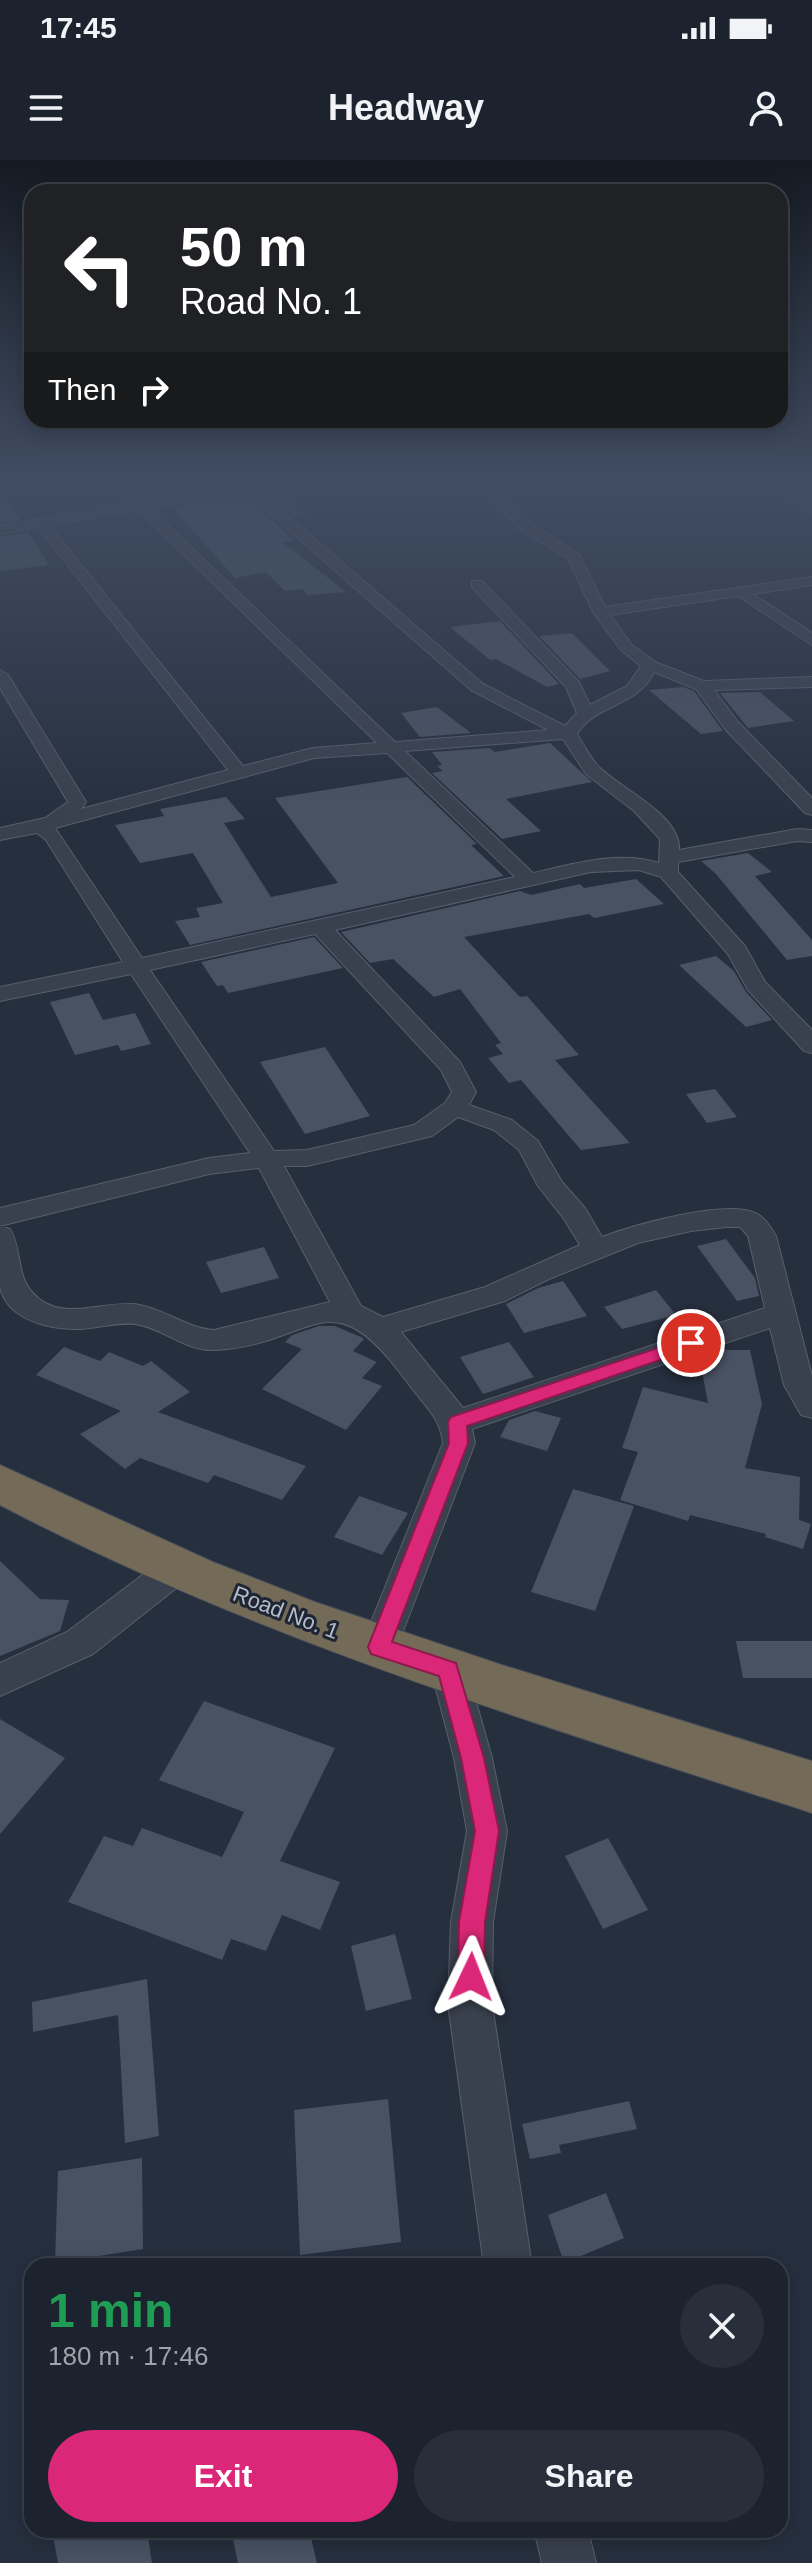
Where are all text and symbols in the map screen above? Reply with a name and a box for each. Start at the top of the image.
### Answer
text: 17:45 [40,11,117,44]
icon: menu [24,86,68,130]
icon: person [744,86,788,130]
text: Headway [328,87,484,128]
text: 50 m [180,215,308,278]
icon: left [48,216,152,320]
text: Road No. 1 [180,281,362,322]
icon: right [132,368,176,412]
text: Then [48,373,116,406]
pin [657,1309,725,1377]
icon: arrive [669,1321,713,1365]
street label: Road No. 1 [229,1581,342,1644]
position arrow [429,1935,513,2019]
text: 1 min [48,2284,173,2337]
button: close [680,2284,764,2368]
text: 180 m · 17:46 [48,2341,208,2371]
button: Exit [48,2430,398,2522]
button: Share [414,2430,764,2522]

